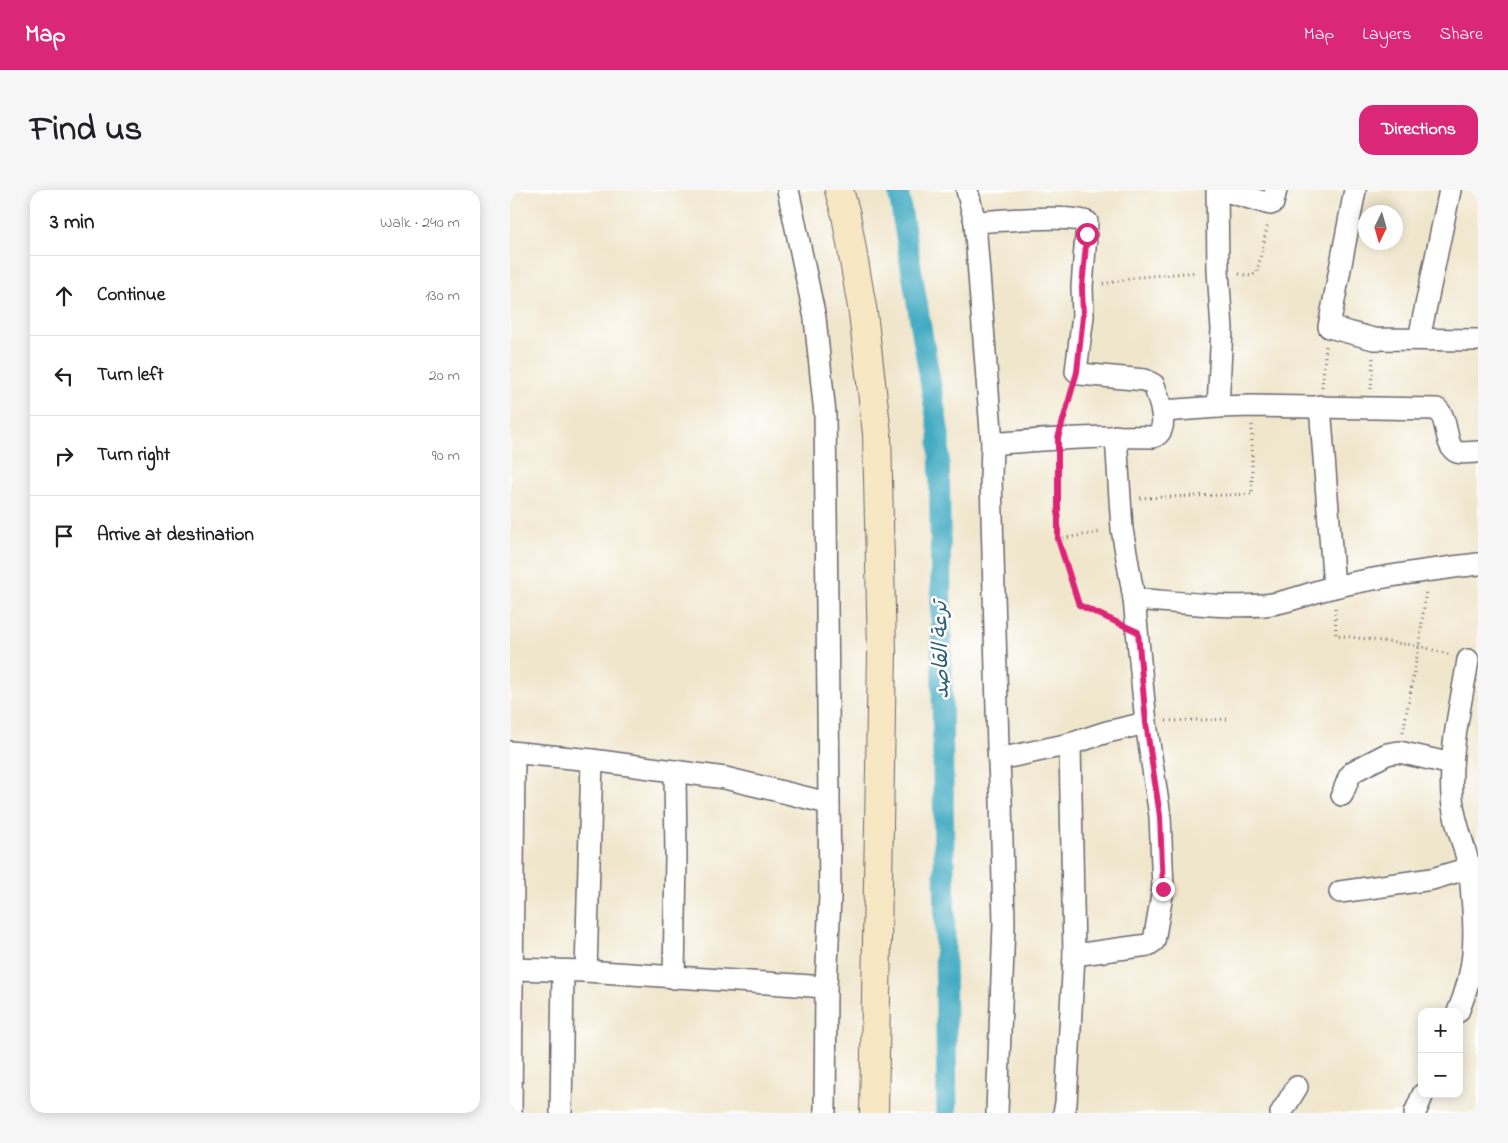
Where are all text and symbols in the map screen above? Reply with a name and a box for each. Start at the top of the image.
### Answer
text: Map [25,18,66,53]
text: Map [1304,22,1334,48]
text: Layers [1362,22,1412,48]
text: Share [1440,22,1483,48]
text: Find us [30,105,142,156]
button: Directions [1359,105,1478,155]
north arrow [1358,205,1403,250]
text: 3 min [50,208,94,238]
text: Walk · 240 m [380,211,460,235]
route start [1076,223,1099,246]
icon: ahead [50,282,78,310]
text: Continue [97,282,165,309]
text: 130 m [425,284,460,308]
icon: left [50,362,78,390]
text: Turn left [97,362,164,389]
text: 20 m [429,364,460,388]
icon: right [50,442,78,470]
text: Turn right [97,442,170,469]
text: 90 m [432,444,460,468]
icon: arrive [50,522,78,550]
text: Arrive at destination [97,522,254,549]
water label: ترعة القاصد [926,597,958,699]
route end [1152,878,1175,901]
map controls [1418,1008,1463,1098]
button: + [1418,1008,1463,1053]
button: − [1418,1053,1463,1098]

